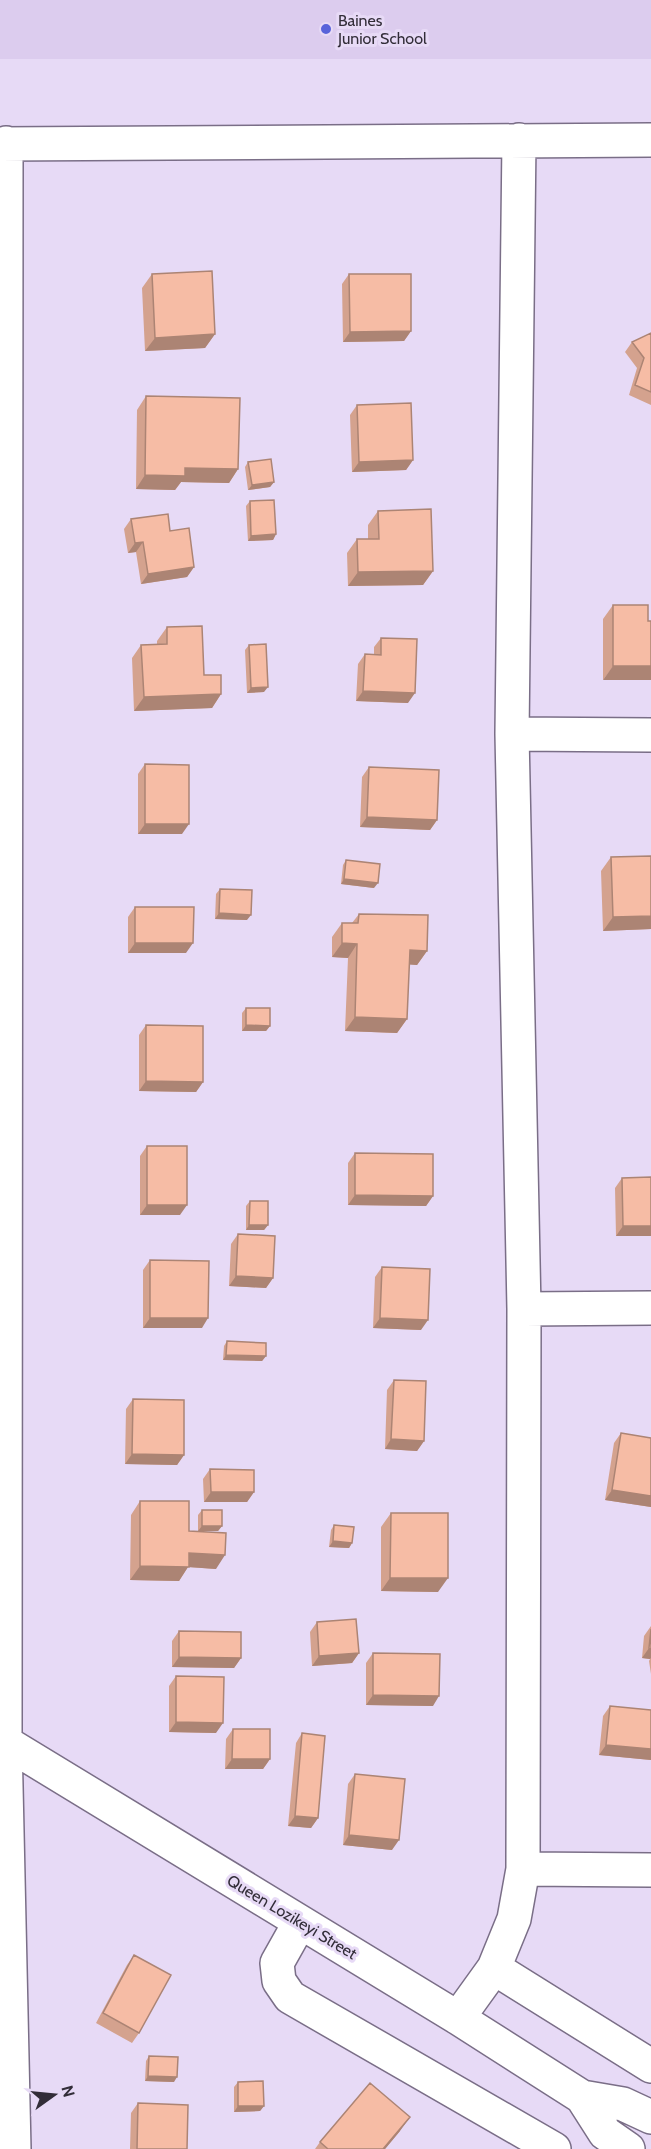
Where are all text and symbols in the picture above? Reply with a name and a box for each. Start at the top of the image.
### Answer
place label: Baines Junior School [337,11,427,48]
marker: Baines Junior School [319,22,333,36]
street label: Queen Lozikeyi Street [224,1871,361,1964]
north arrow [24,2065,84,2125]
text: N [57,2083,79,2099]

